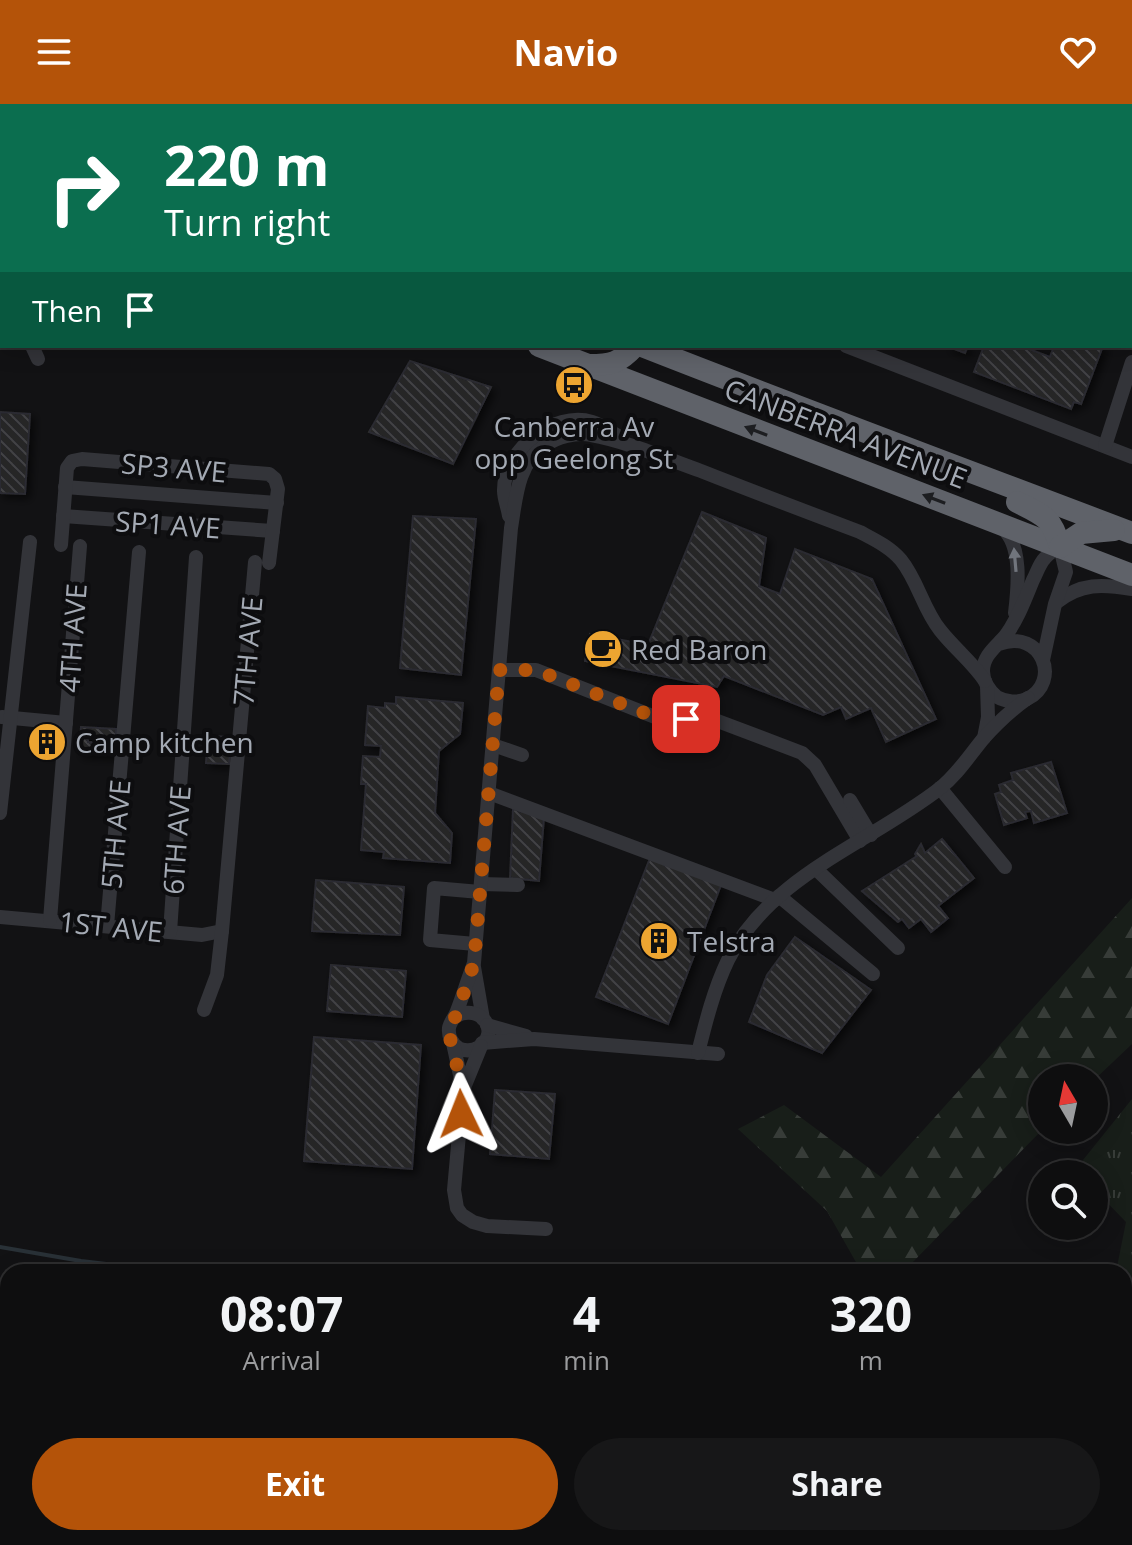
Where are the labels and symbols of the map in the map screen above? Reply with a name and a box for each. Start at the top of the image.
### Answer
bus stop icon: Canberra Av opp Geelong St [553,364,595,406]
street label: CANBERRA AVENUE [719,369,973,497]
place label: Canberra Av opp Geelong St [474,407,674,477]
one-way arrow [744,424,768,437]
street label: SP3 AVE [120,443,228,491]
one-way arrow [922,492,946,505]
street label: SP1 AVE [114,501,222,547]
one-way arrow [1009,548,1022,573]
street label: 4TH AVE [49,582,95,694]
street label: 7TH AVE [223,595,271,707]
cafe icon: Red Baron [582,628,624,670]
place label: Red Baron [631,630,768,668]
pin [652,685,720,753]
building icon: Camp kitchen [26,721,68,763]
place label: Camp kitchen [75,723,254,761]
street label: 5TH AVE [91,778,139,890]
street label: 6TH AVE [153,784,199,896]
street label: 1ST AVE [57,902,165,950]
building icon: Telstra [638,920,680,962]
place label: Telstra [687,922,776,960]
north arrow [1028,1064,1108,1144]
position arrow [419,1072,503,1156]

